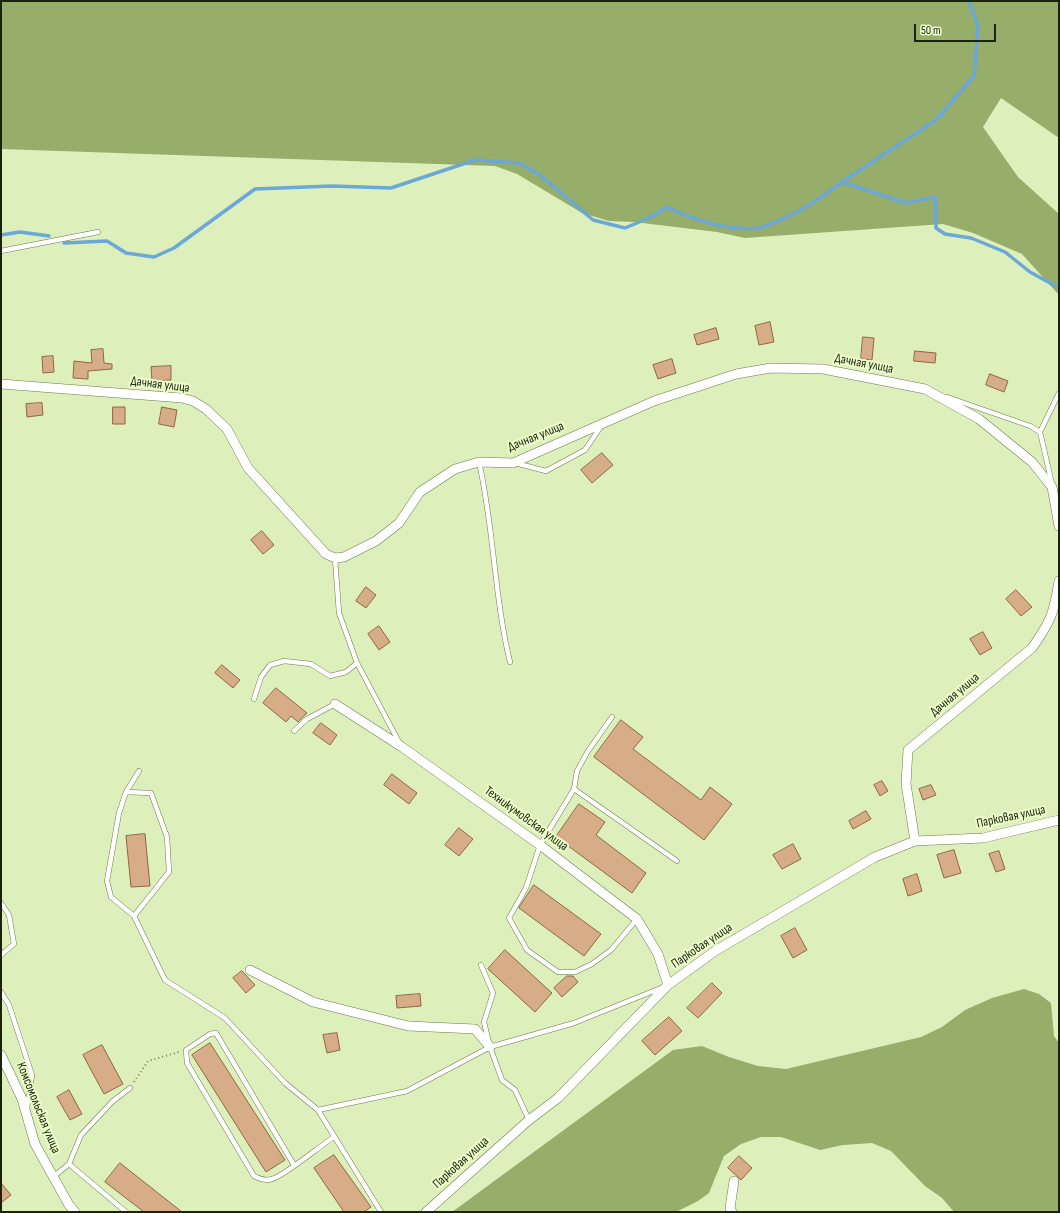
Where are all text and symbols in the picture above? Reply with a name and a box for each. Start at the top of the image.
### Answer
scale bar [916,16,998,42]
text: 50 m [921,23,941,38]
street label: Дачная улица [833,351,895,377]
street label: Дачная улица [130,374,190,396]
street label: Дачная улица [506,419,566,455]
street label: Дачная улица [927,670,983,720]
street label: Техникумовская улица [481,783,571,855]
street label: Парковая улица [975,802,1047,832]
street label: Парковая улица [669,920,735,972]
street label: Комсомольская улица [13,1060,63,1156]
street label: Парковая улица [430,1134,492,1192]

